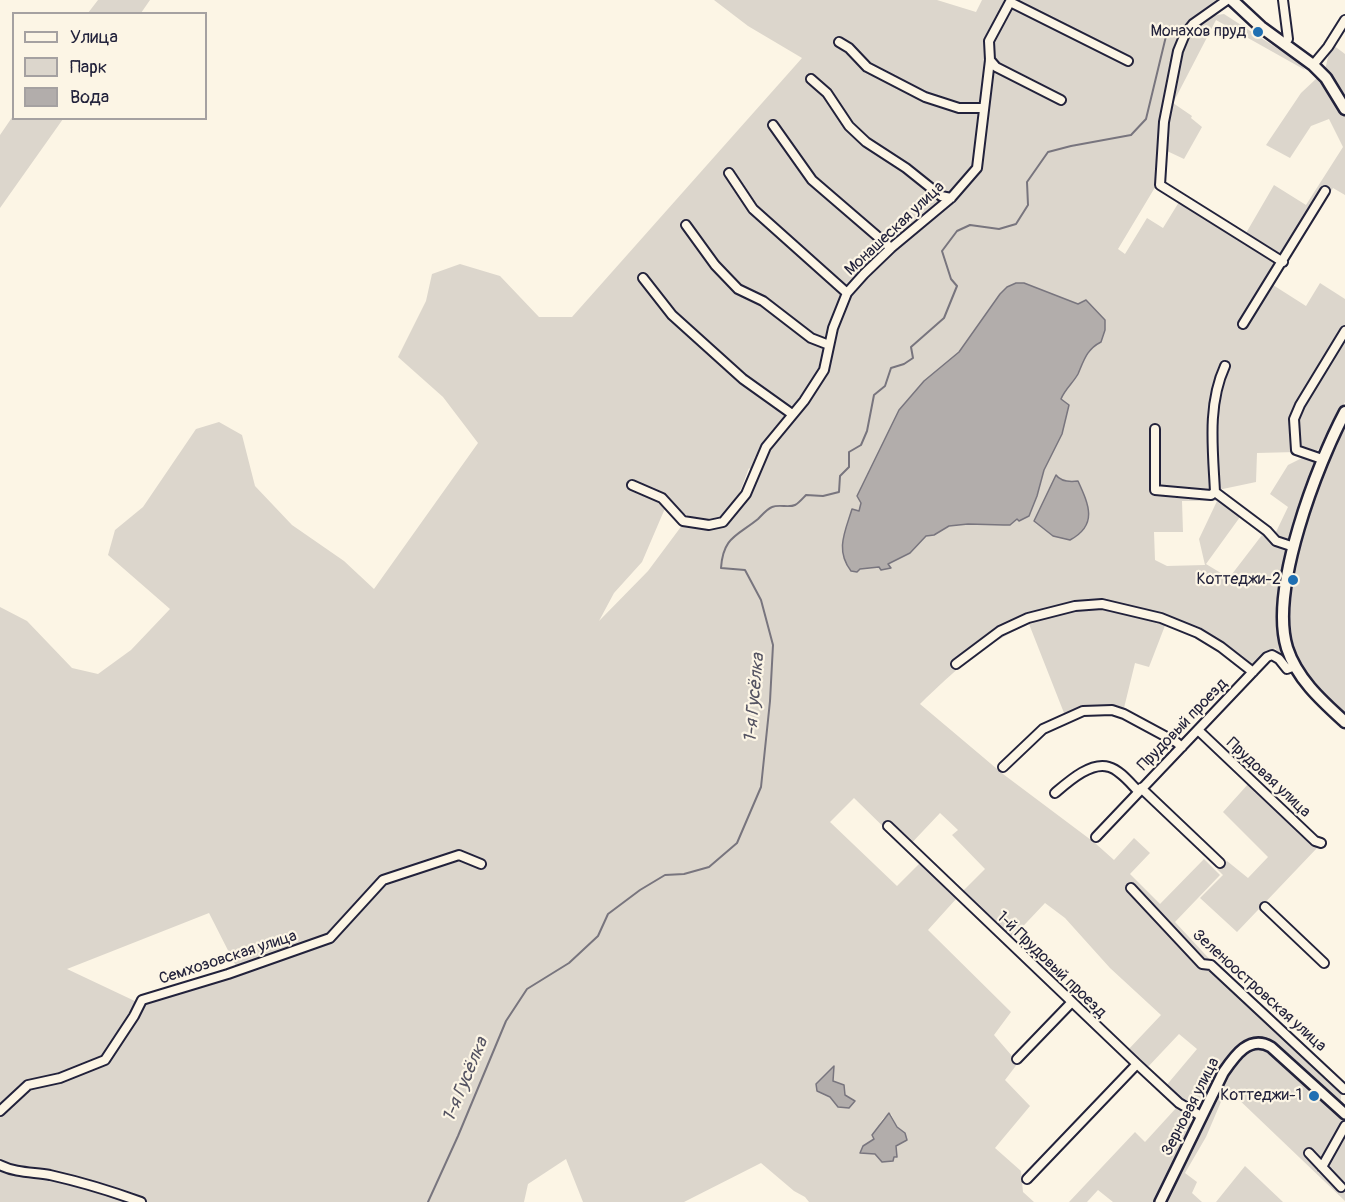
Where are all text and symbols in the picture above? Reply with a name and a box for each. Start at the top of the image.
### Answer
legend [12,12,207,120]
place label: Монахов пруд [1150,22,1246,42]
marker: Монахов пруд [1251,25,1265,39]
text: Улица [70,26,118,49]
text: Парк [70,56,107,79]
text: Вода [70,86,109,109]
street label: Монашеская улица [841,178,949,280]
place label: Коттеджи-2 [1197,570,1281,590]
marker: Коттеджи-2 [1286,573,1300,587]
water label: 1-я Гусёлка [740,653,770,743]
street label: Прудовый проезд [1134,675,1232,775]
street label: Прудовая улица [1222,734,1314,822]
street label: 1-й Прудовый проезд [992,908,1110,1022]
street label: Зеленоостровская улица [1188,926,1330,1056]
street label: Семхозовская улица [157,927,299,989]
water label: 1-я Гусёлка [439,1035,493,1125]
street label: Зерновая улица [1158,1055,1224,1159]
place label: Коттеджи-1 [1220,1086,1302,1106]
marker: Коттеджи-1 [1307,1089,1321,1103]

